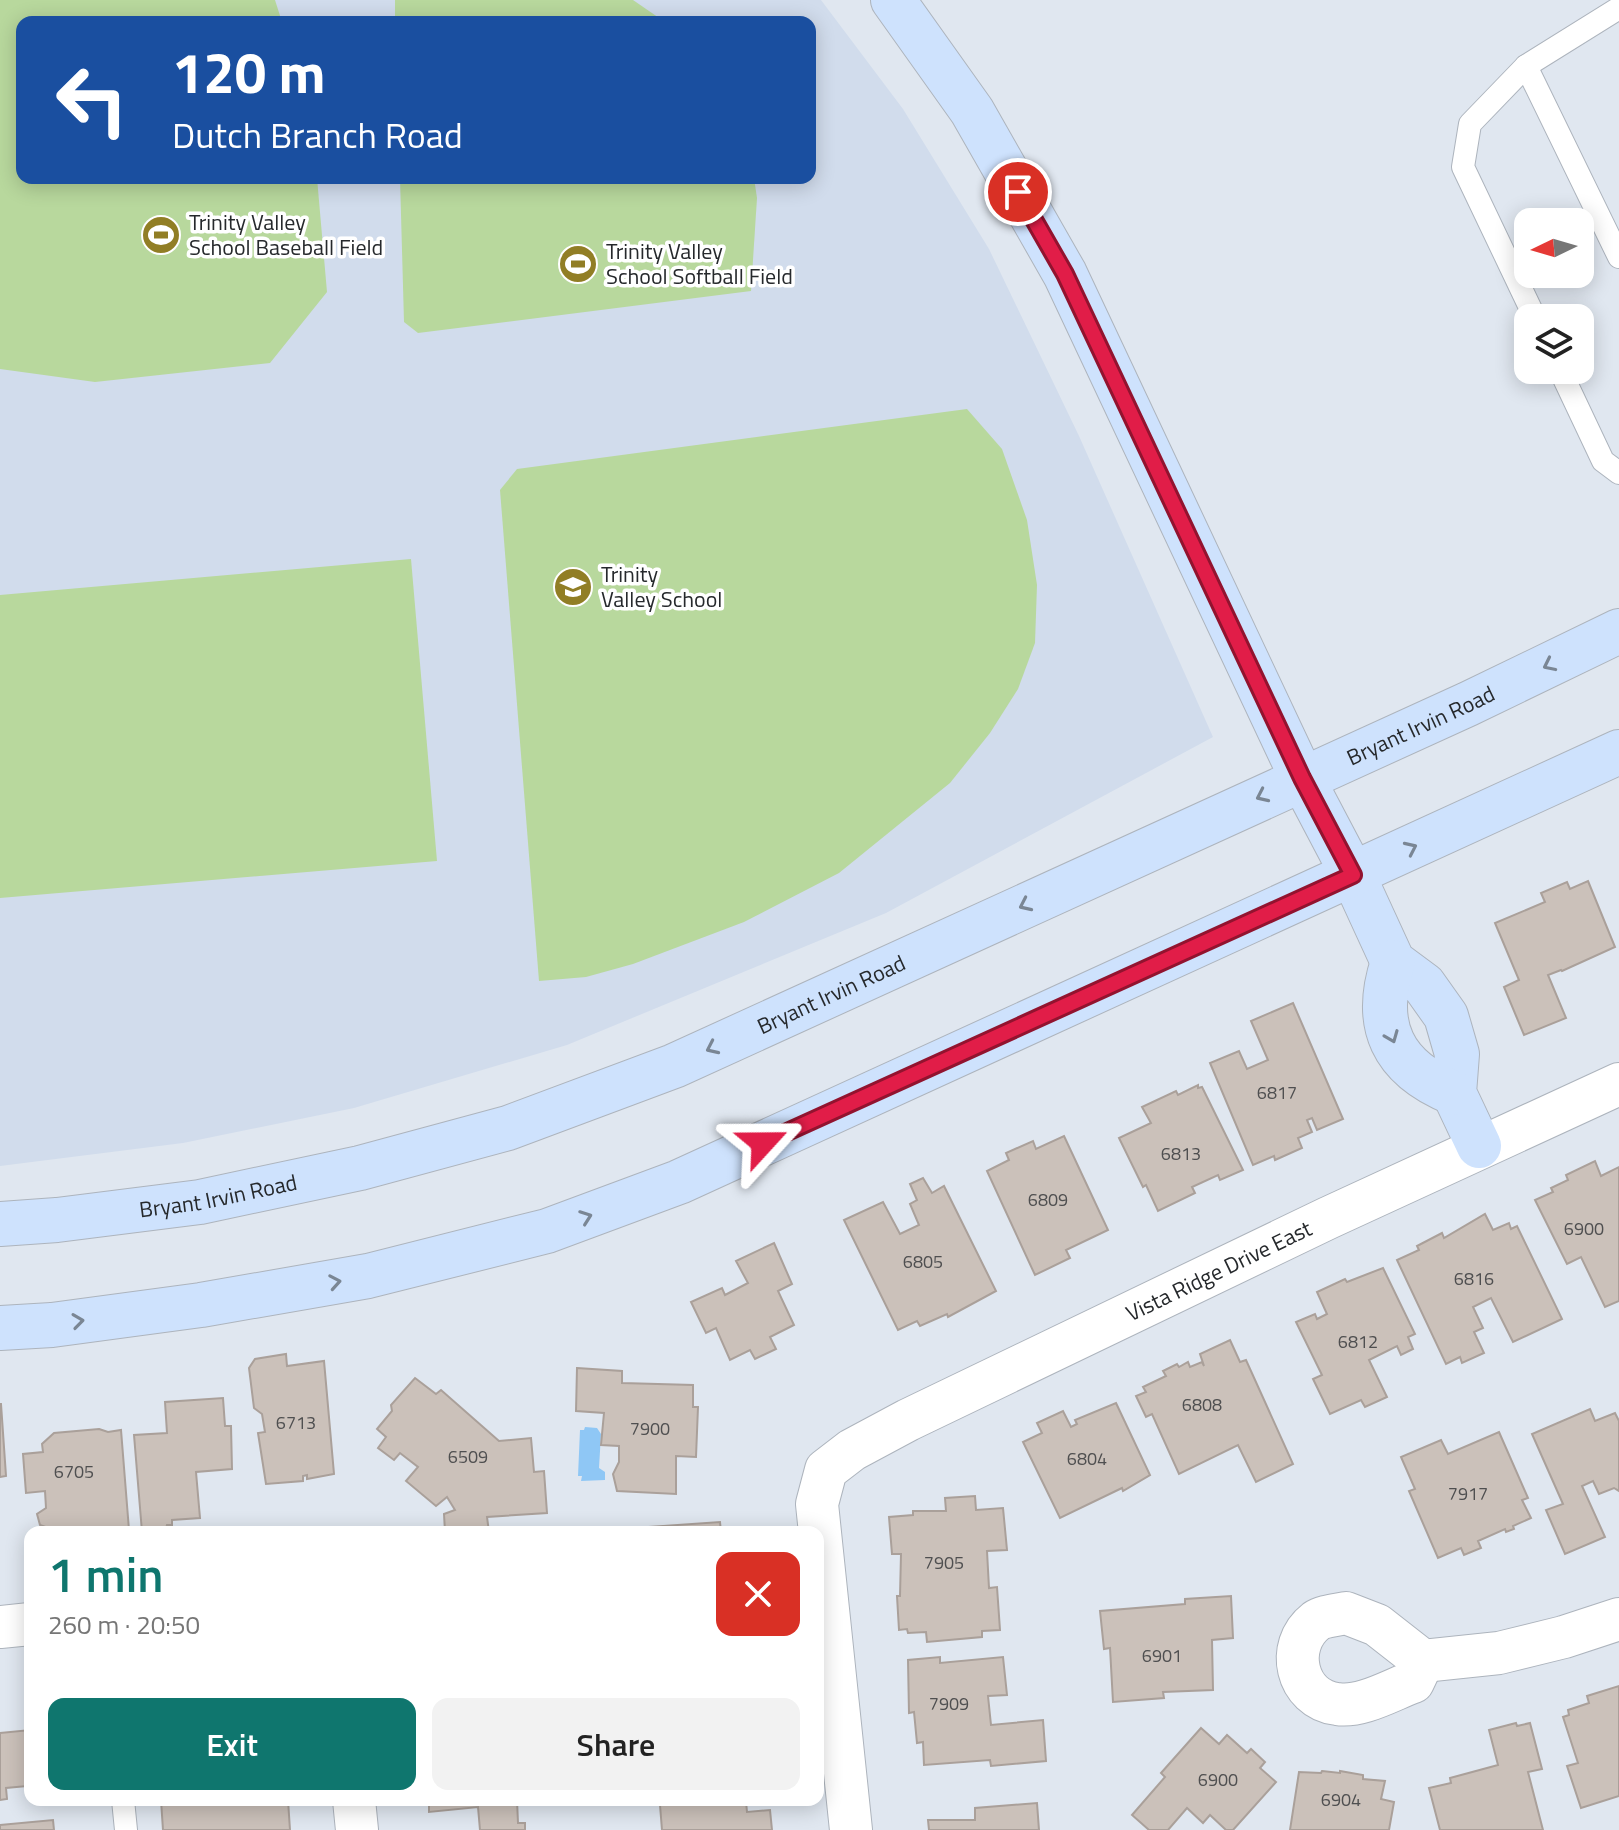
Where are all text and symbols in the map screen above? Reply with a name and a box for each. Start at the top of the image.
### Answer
text: 120 m [172,30,325,115]
icon: left [40,48,144,152]
text: Dutch Branch Road [172,107,463,162]
pin [984,158,1052,226]
icon: arrive [996,170,1040,214]
place label: Trinity Valley School Baseball Field [189,205,383,264]
north arrow [1514,208,1594,288]
map controls [1514,208,1594,384]
sports icon: Trinity Valley School Baseball Field [140,214,182,256]
place label: Trinity Valley School Softball Field [606,234,793,293]
sports icon: Trinity Valley School Softball Field [557,243,599,285]
button: layers [1514,304,1594,384]
place label: Trinity Valley School [601,557,722,616]
school or university icon: Trinity Valley School [552,566,594,608]
one-way arrow [1542,655,1557,671]
street label: Bryant Irvin Road [1341,677,1501,774]
one-way arrow [1255,786,1270,802]
one-way arrow [1403,842,1418,858]
one-way arrow [1019,895,1033,911]
street label: Bryant Irvin Road [751,946,911,1043]
one-way arrow [1382,1029,1399,1043]
one-way arrow [706,1038,721,1054]
house number: 6817 [1257,1079,1297,1106]
position arrow [721,1101,805,1185]
house number: 6813 [1161,1140,1201,1167]
street label: Bryant Irvin Road [137,1165,300,1227]
house number: 6809 [1028,1186,1068,1213]
one-way arrow [578,1210,592,1226]
street label: Vista Ridge Drive East [1120,1211,1318,1330]
house number: 6900 [1564,1215,1604,1242]
house number: 6805 [903,1248,943,1275]
house number: 6816 [1454,1265,1494,1292]
one-way arrow [328,1274,341,1291]
one-way arrow [71,1313,85,1330]
house number: 6812 [1338,1328,1378,1355]
house number: 6808 [1182,1391,1222,1418]
house number: 6713 [276,1409,316,1436]
house number: 7900 [630,1415,670,1442]
house number: 6509 [448,1443,488,1470]
house number: 6804 [1067,1445,1107,1472]
house number: 6705 [54,1458,94,1485]
house number: 7917 [1448,1480,1488,1507]
text: 1 min [48,1538,163,1611]
house number: 7905 [924,1549,964,1576]
button: close [716,1552,800,1636]
text: 260 m · 20:50 [48,1605,200,1644]
house number: 6901 [1142,1642,1182,1669]
house number: 7909 [929,1690,969,1717]
button: Exit [48,1698,416,1790]
button: Share [432,1698,800,1790]
house number: 6900 [1198,1766,1238,1793]
house number: 6904 [1321,1786,1361,1813]

